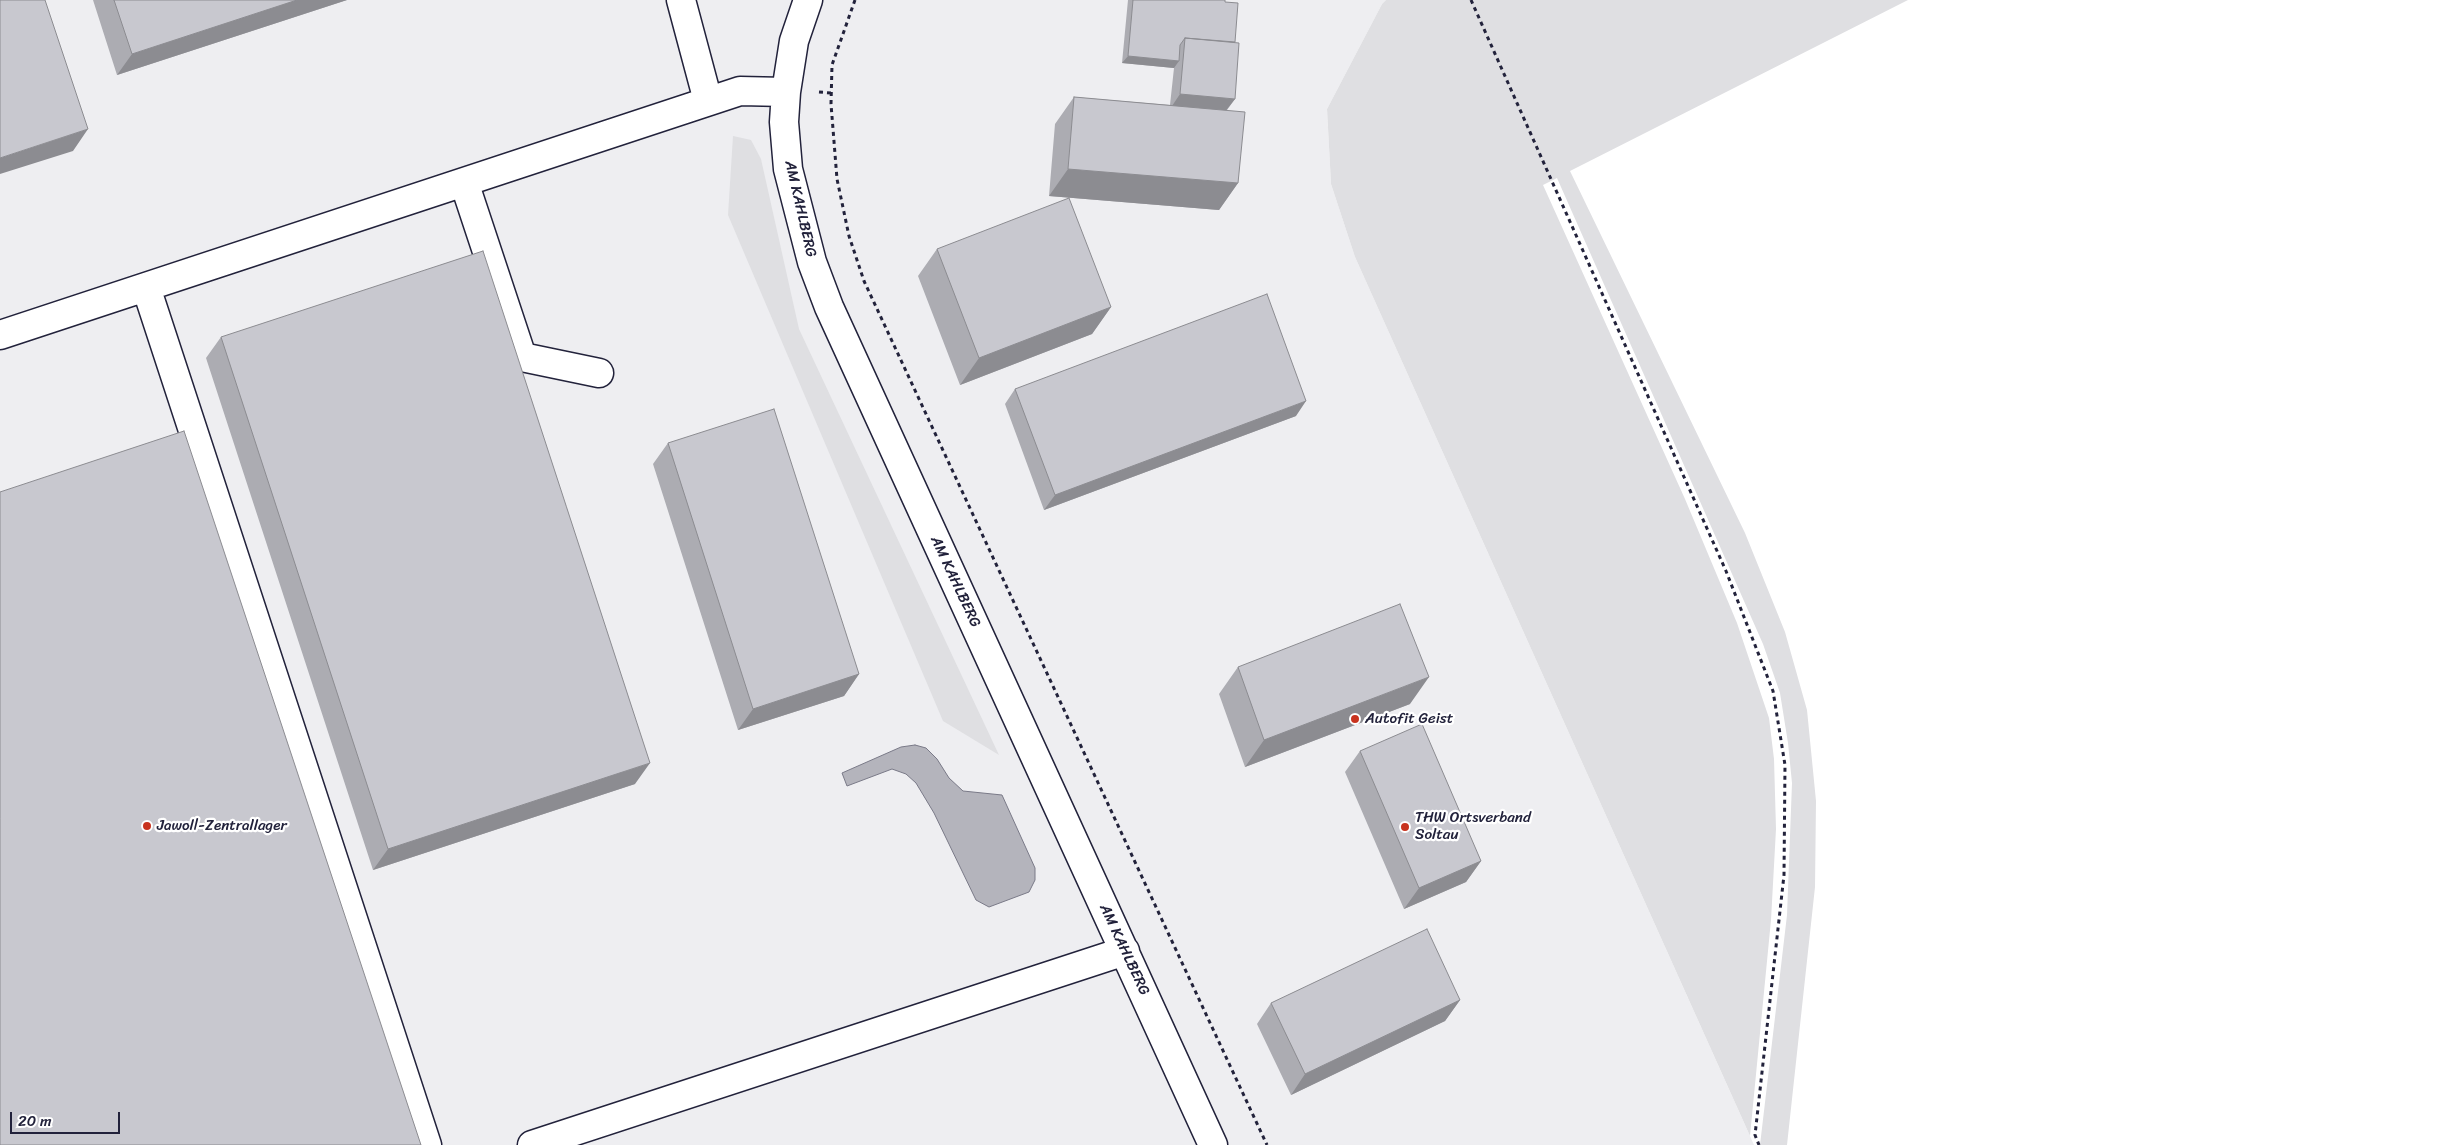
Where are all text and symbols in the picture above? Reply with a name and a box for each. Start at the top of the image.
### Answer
street label: AM KAHLBERG [780,159,820,259]
street label: AM KAHLBERG [926,533,984,631]
place label: Autofit Geist [1365,710,1453,728]
marker: Autofit Geist [1349,713,1361,725]
place label: THW Ortsverband Soltau [1415,809,1531,844]
place label: Jawoll-Zentrallager [157,817,287,835]
marker: Jawoll-Zentrallager [141,820,153,832]
marker: THW Ortsverband Soltau [1399,821,1411,833]
street label: AM KAHLBERG [1095,901,1153,999]
scale bar [12,1102,122,1134]
text: 20 m [18,1108,52,1134]

